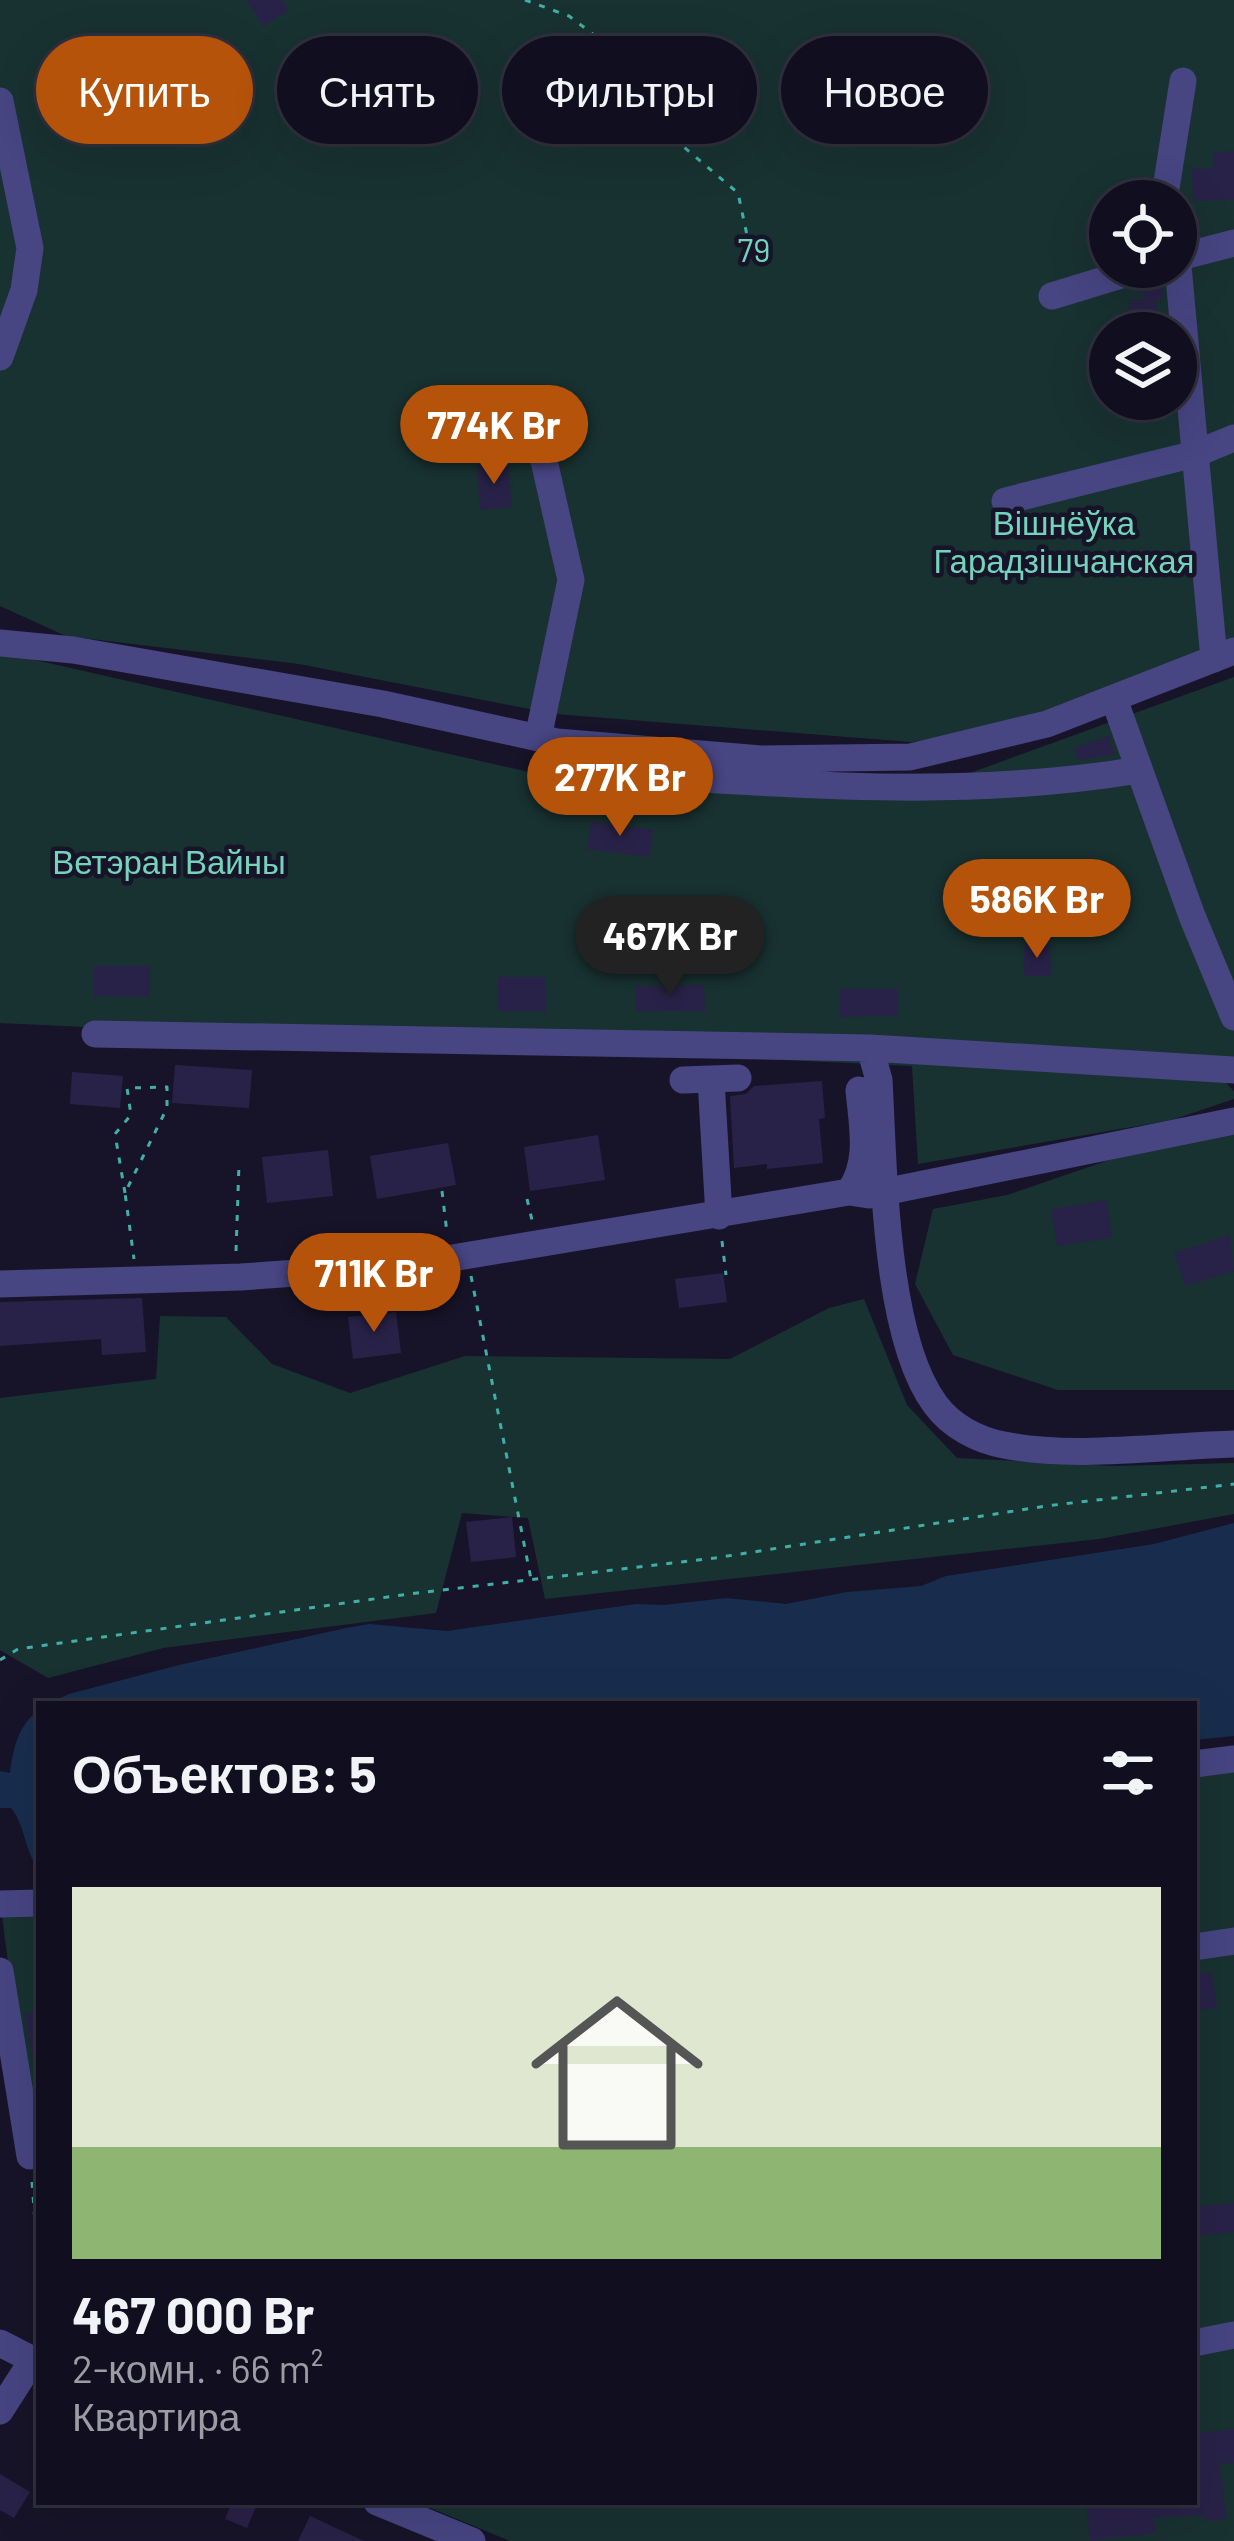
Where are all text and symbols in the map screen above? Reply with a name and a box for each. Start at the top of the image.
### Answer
chip: Купить [36,36,253,144]
chip: Снять [277,36,478,144]
chip: Фильтры [502,36,757,144]
chip: Новое [781,36,988,144]
map controls [1089,180,1197,420]
button: locate [1089,180,1197,288]
park label: 79 [738,229,770,269]
button: layers [1089,312,1197,420]
pin: 774K Br [383,385,605,487]
text: 774K Br [427,400,561,447]
park label: Вішнёўка Гарадзішчанская [934,502,1194,580]
pin: 277K Br [509,737,731,839]
text: 277K Br [554,752,686,799]
park label: Ветэран Вайны [52,841,286,881]
pin: 586K Br [926,859,1148,961]
text: 586K Br [970,874,1104,921]
pin: 467K Br [559,896,781,998]
text: 467K Br [602,911,738,958]
pin: 711K Br [263,1233,485,1335]
text: 711K Br [315,1248,433,1295]
icon: filters [1095,1740,1161,1806]
text: Объектов: 5 [72,1742,377,1803]
icon: home [509,1965,725,2181]
text: 467 000 Br [72,2283,314,2344]
text: 2-комн. · 66 m² [72,2344,323,2391]
text: Квартира [72,2392,241,2439]

